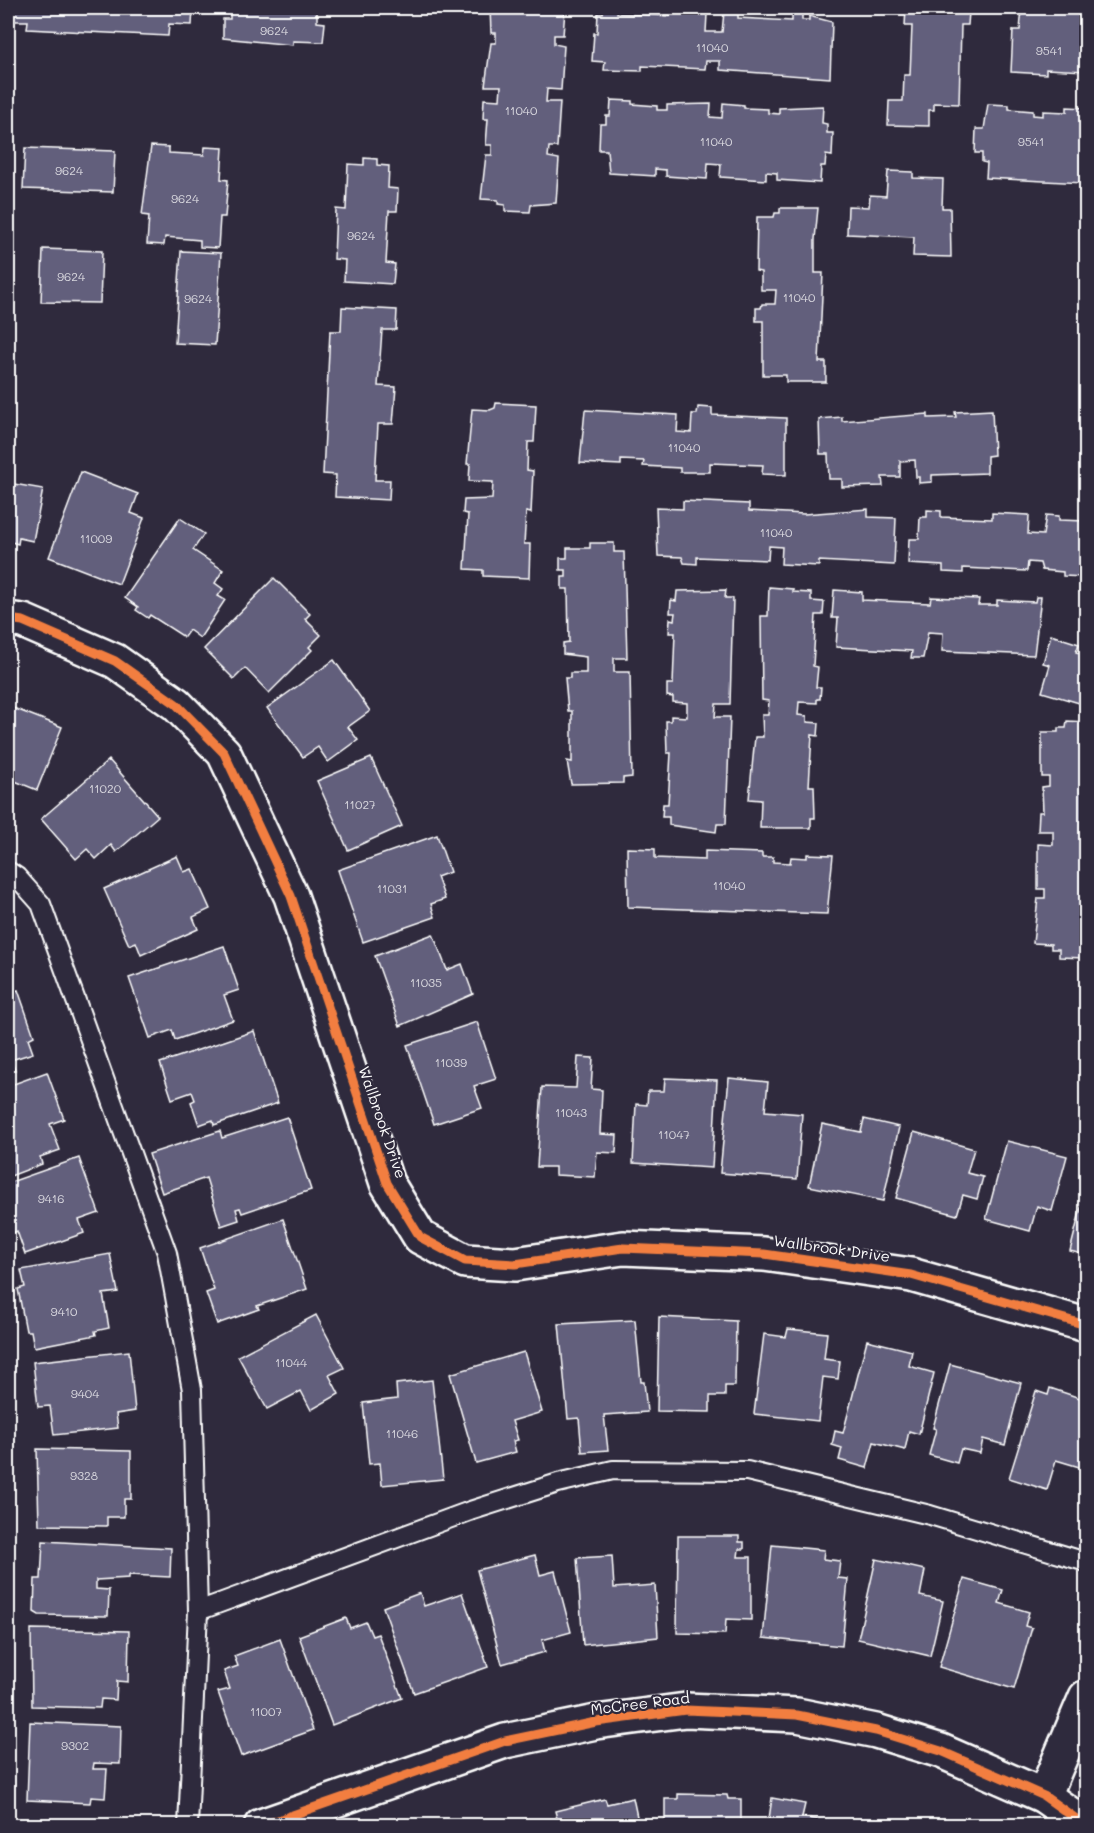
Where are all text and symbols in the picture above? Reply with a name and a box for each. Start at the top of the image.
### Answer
house number: 9624 [260,22,288,38]
house number: 11040 [696,39,729,55]
house number: 9541 [1036,42,1062,58]
house number: 11040 [505,102,538,118]
house number: 11040 [700,133,733,149]
house number: 9541 [1018,133,1044,149]
house number: 9624 [55,162,83,178]
house number: 9624 [171,190,199,206]
house number: 9624 [347,227,375,243]
house number: 9624 [57,268,85,284]
house number: 11040 [783,289,816,305]
house number: 9624 [184,290,212,306]
house number: 11040 [668,439,701,455]
house number: 11040 [760,524,793,540]
house number: 11009 [80,530,112,546]
house number: 11020 [89,780,122,796]
house number: 11027 [344,796,376,812]
house number: 11040 [713,877,746,893]
house number: 11031 [377,880,407,896]
house number: 11035 [410,974,442,990]
house number: 11039 [435,1054,467,1070]
street label: Wallbrook Drive [354,1063,412,1181]
house number: 11043 [555,1104,587,1120]
house number: 11047 [658,1126,690,1142]
house number: 9416 [38,1190,64,1206]
street label: Wallbrook Drive [773,1230,891,1266]
house number: 9410 [51,1303,78,1319]
house number: 11044 [275,1354,307,1370]
house number: 9404 [71,1385,99,1401]
house number: 11046 [386,1425,418,1441]
house number: 9328 [70,1467,98,1483]
street label: McCree Road [589,1687,691,1719]
house number: 11007 [250,1703,282,1719]
house number: 9302 [61,1737,89,1753]

